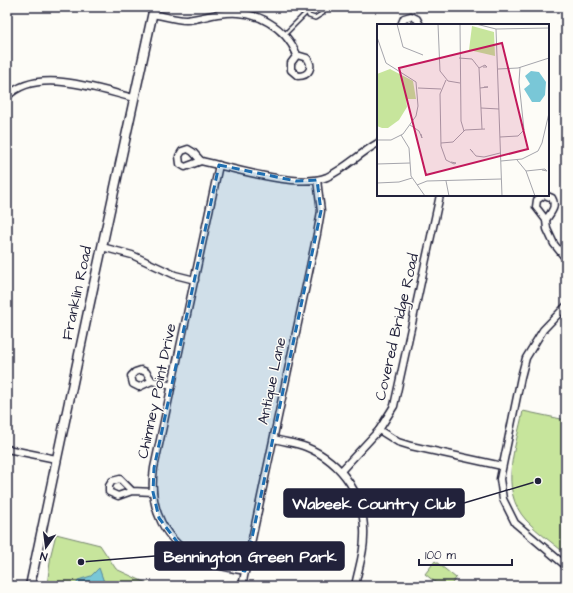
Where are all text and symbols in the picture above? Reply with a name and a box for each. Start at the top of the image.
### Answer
inset map [377,24,549,196]
street label: Franklin Road [57,244,97,342]
street label: Covered Bridge Road [370,251,425,403]
street label: Chimney Point Drive [132,321,183,461]
street label: Antique Lane [253,336,291,426]
callout: Wabeek Country Club [284,489,464,517]
text: Wabeek Country Club [291,493,456,516]
north arrow [26,527,66,567]
scale bar [419,541,512,567]
callout: Bennington Green Park [155,542,344,570]
text: Bennington Green Park [163,546,337,570]
text: 100 m [425,547,456,564]
text: N [38,548,49,564]

